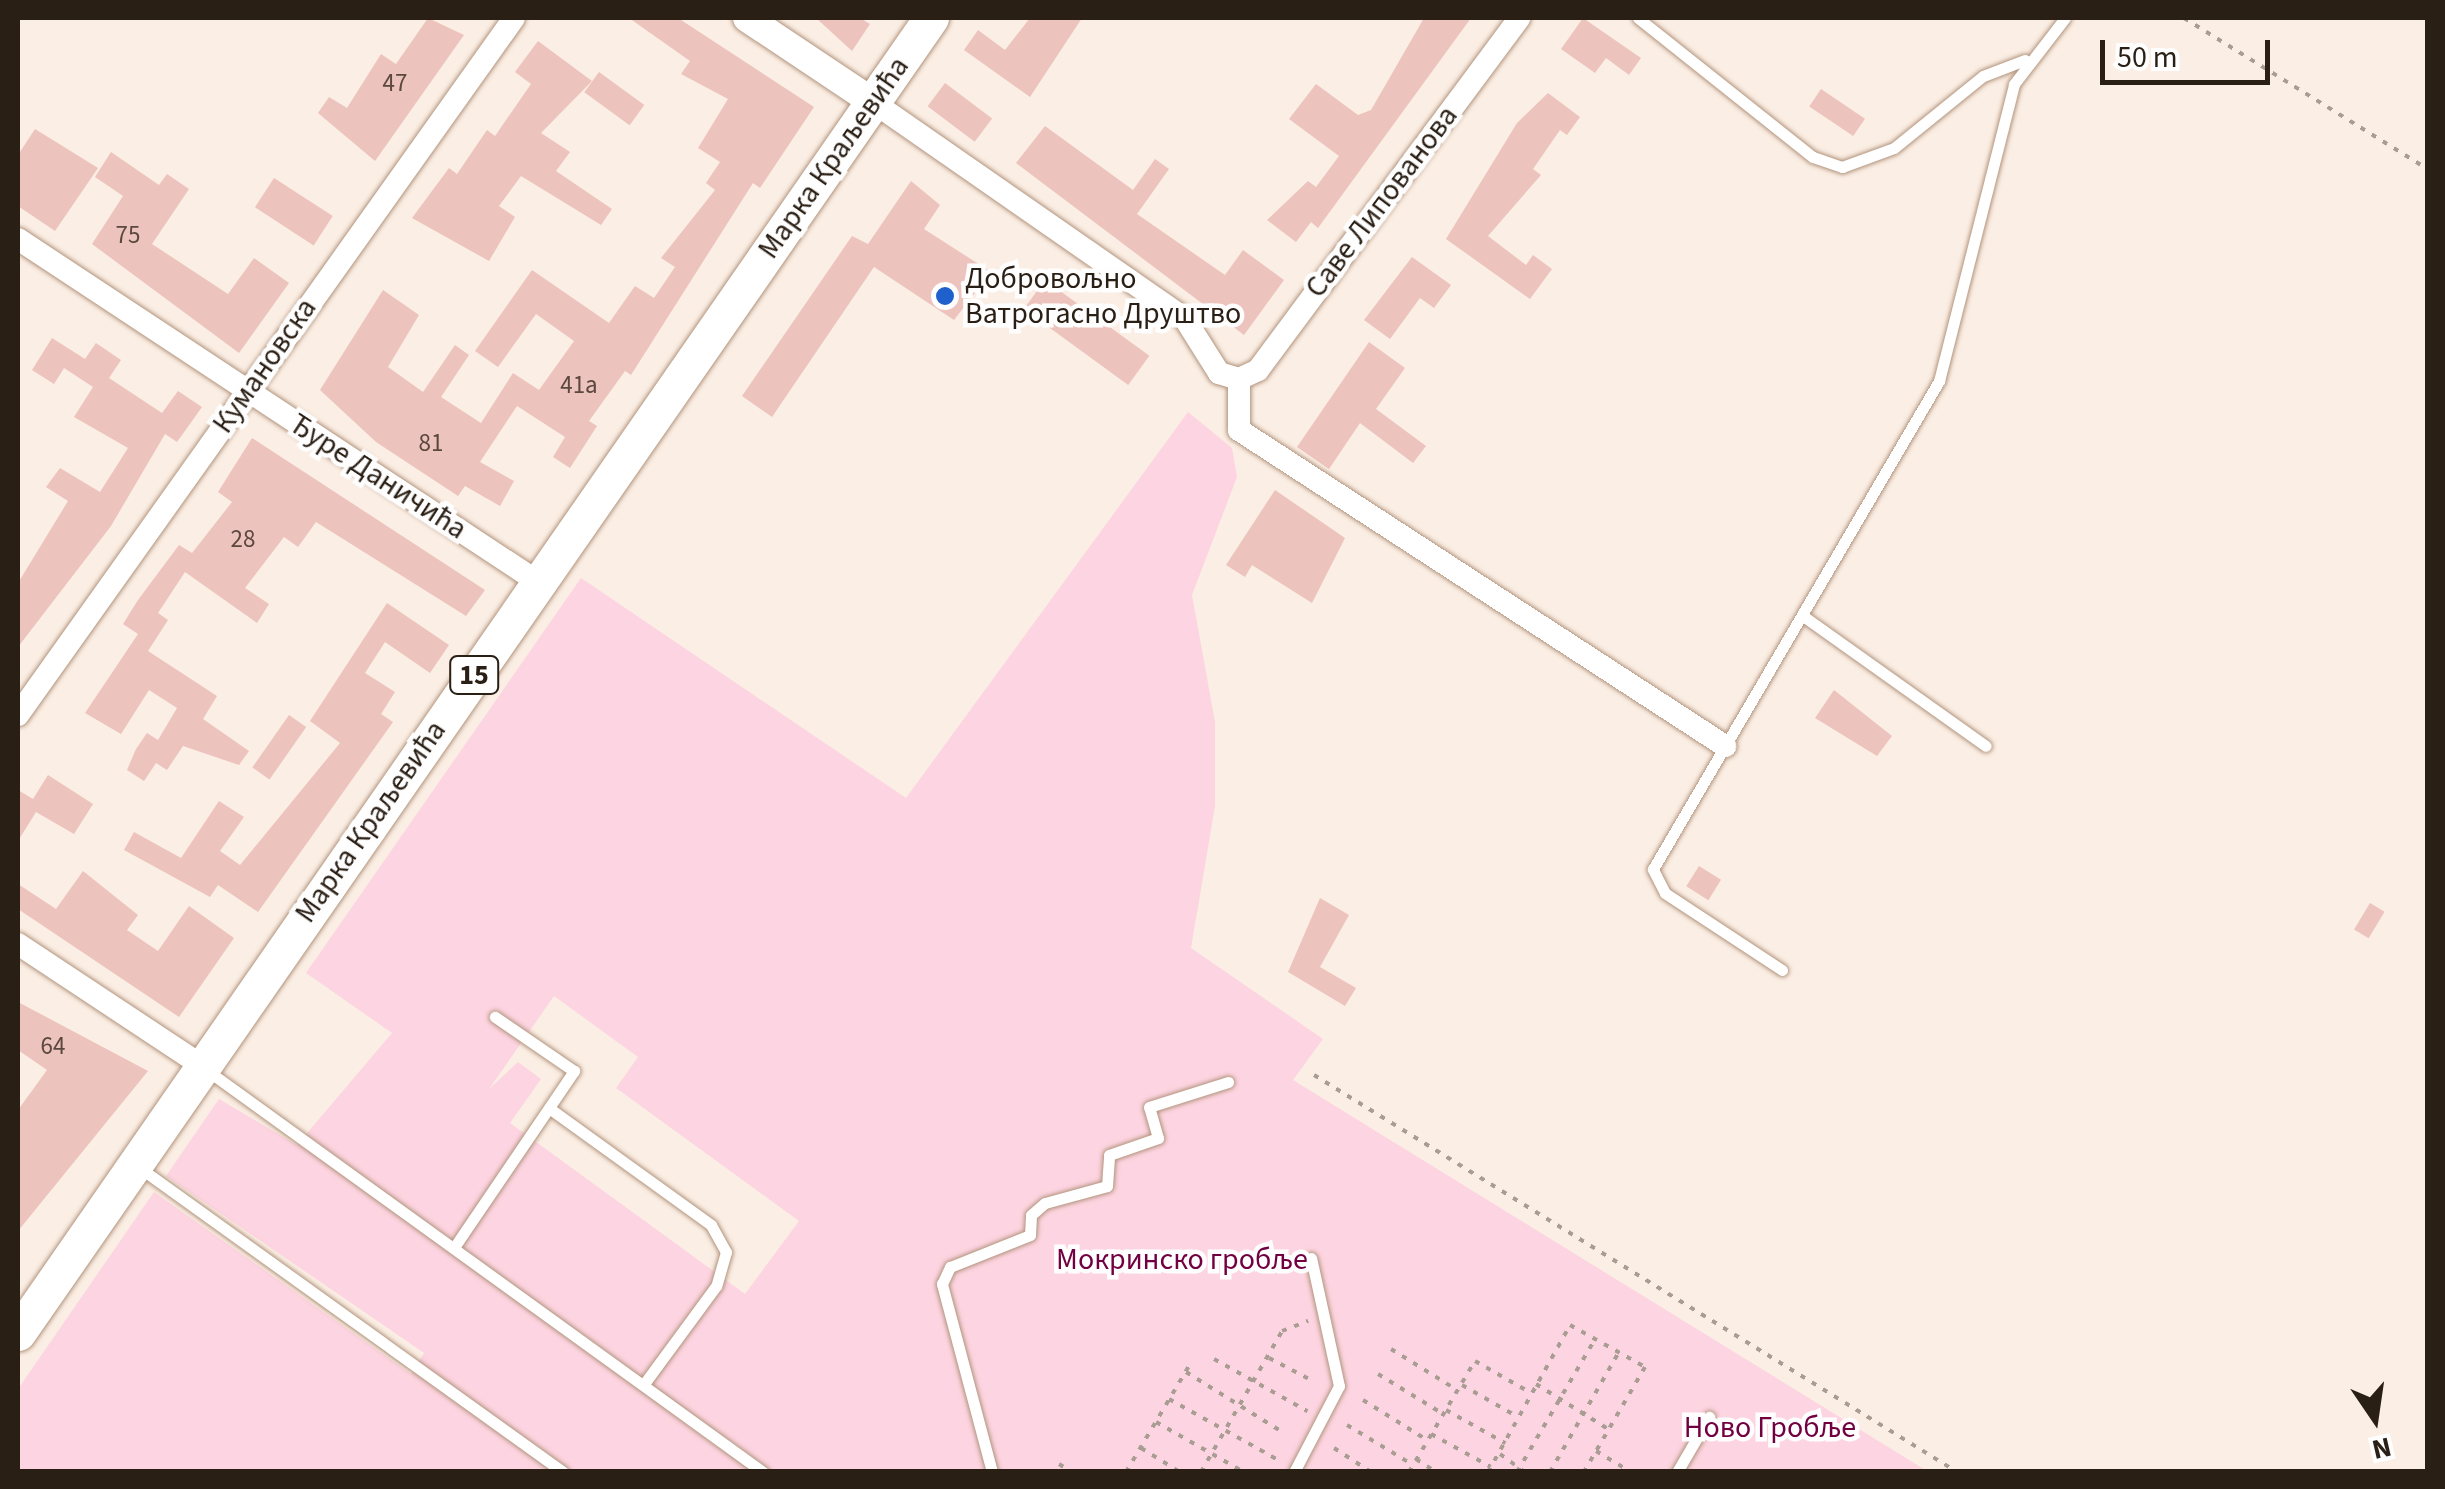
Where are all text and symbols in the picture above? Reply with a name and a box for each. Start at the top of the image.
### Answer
scale bar [2105,20,2275,82]
text: 50 m [2117,36,2178,79]
street label: Марка Краљевића [751,50,917,266]
house number: 47 [383,68,407,98]
street label: Саве Липованова [1298,99,1466,305]
house number: 75 [116,220,140,250]
place label: Добровољно Ватрогасно Друштво [965,261,1241,332]
marker: Добровољно Ватрогасно Друштво [934,285,956,307]
street label: Кумановска [205,292,325,440]
house number: 41a [560,370,598,400]
street label: Ђуре Даничића [283,406,473,548]
house number: 81 [419,428,443,458]
house number: 28 [231,524,255,554]
road number: 15 [449,652,499,698]
street label: Марка Краљевића [288,714,454,930]
house number: 64 [41,1031,65,1061]
park label: Мокринско гробље [1056,1242,1308,1278]
north arrow [2325,1369,2425,1469]
park label: Ново Гробље [1684,1410,1856,1446]
text: N [2368,1427,2395,1470]

